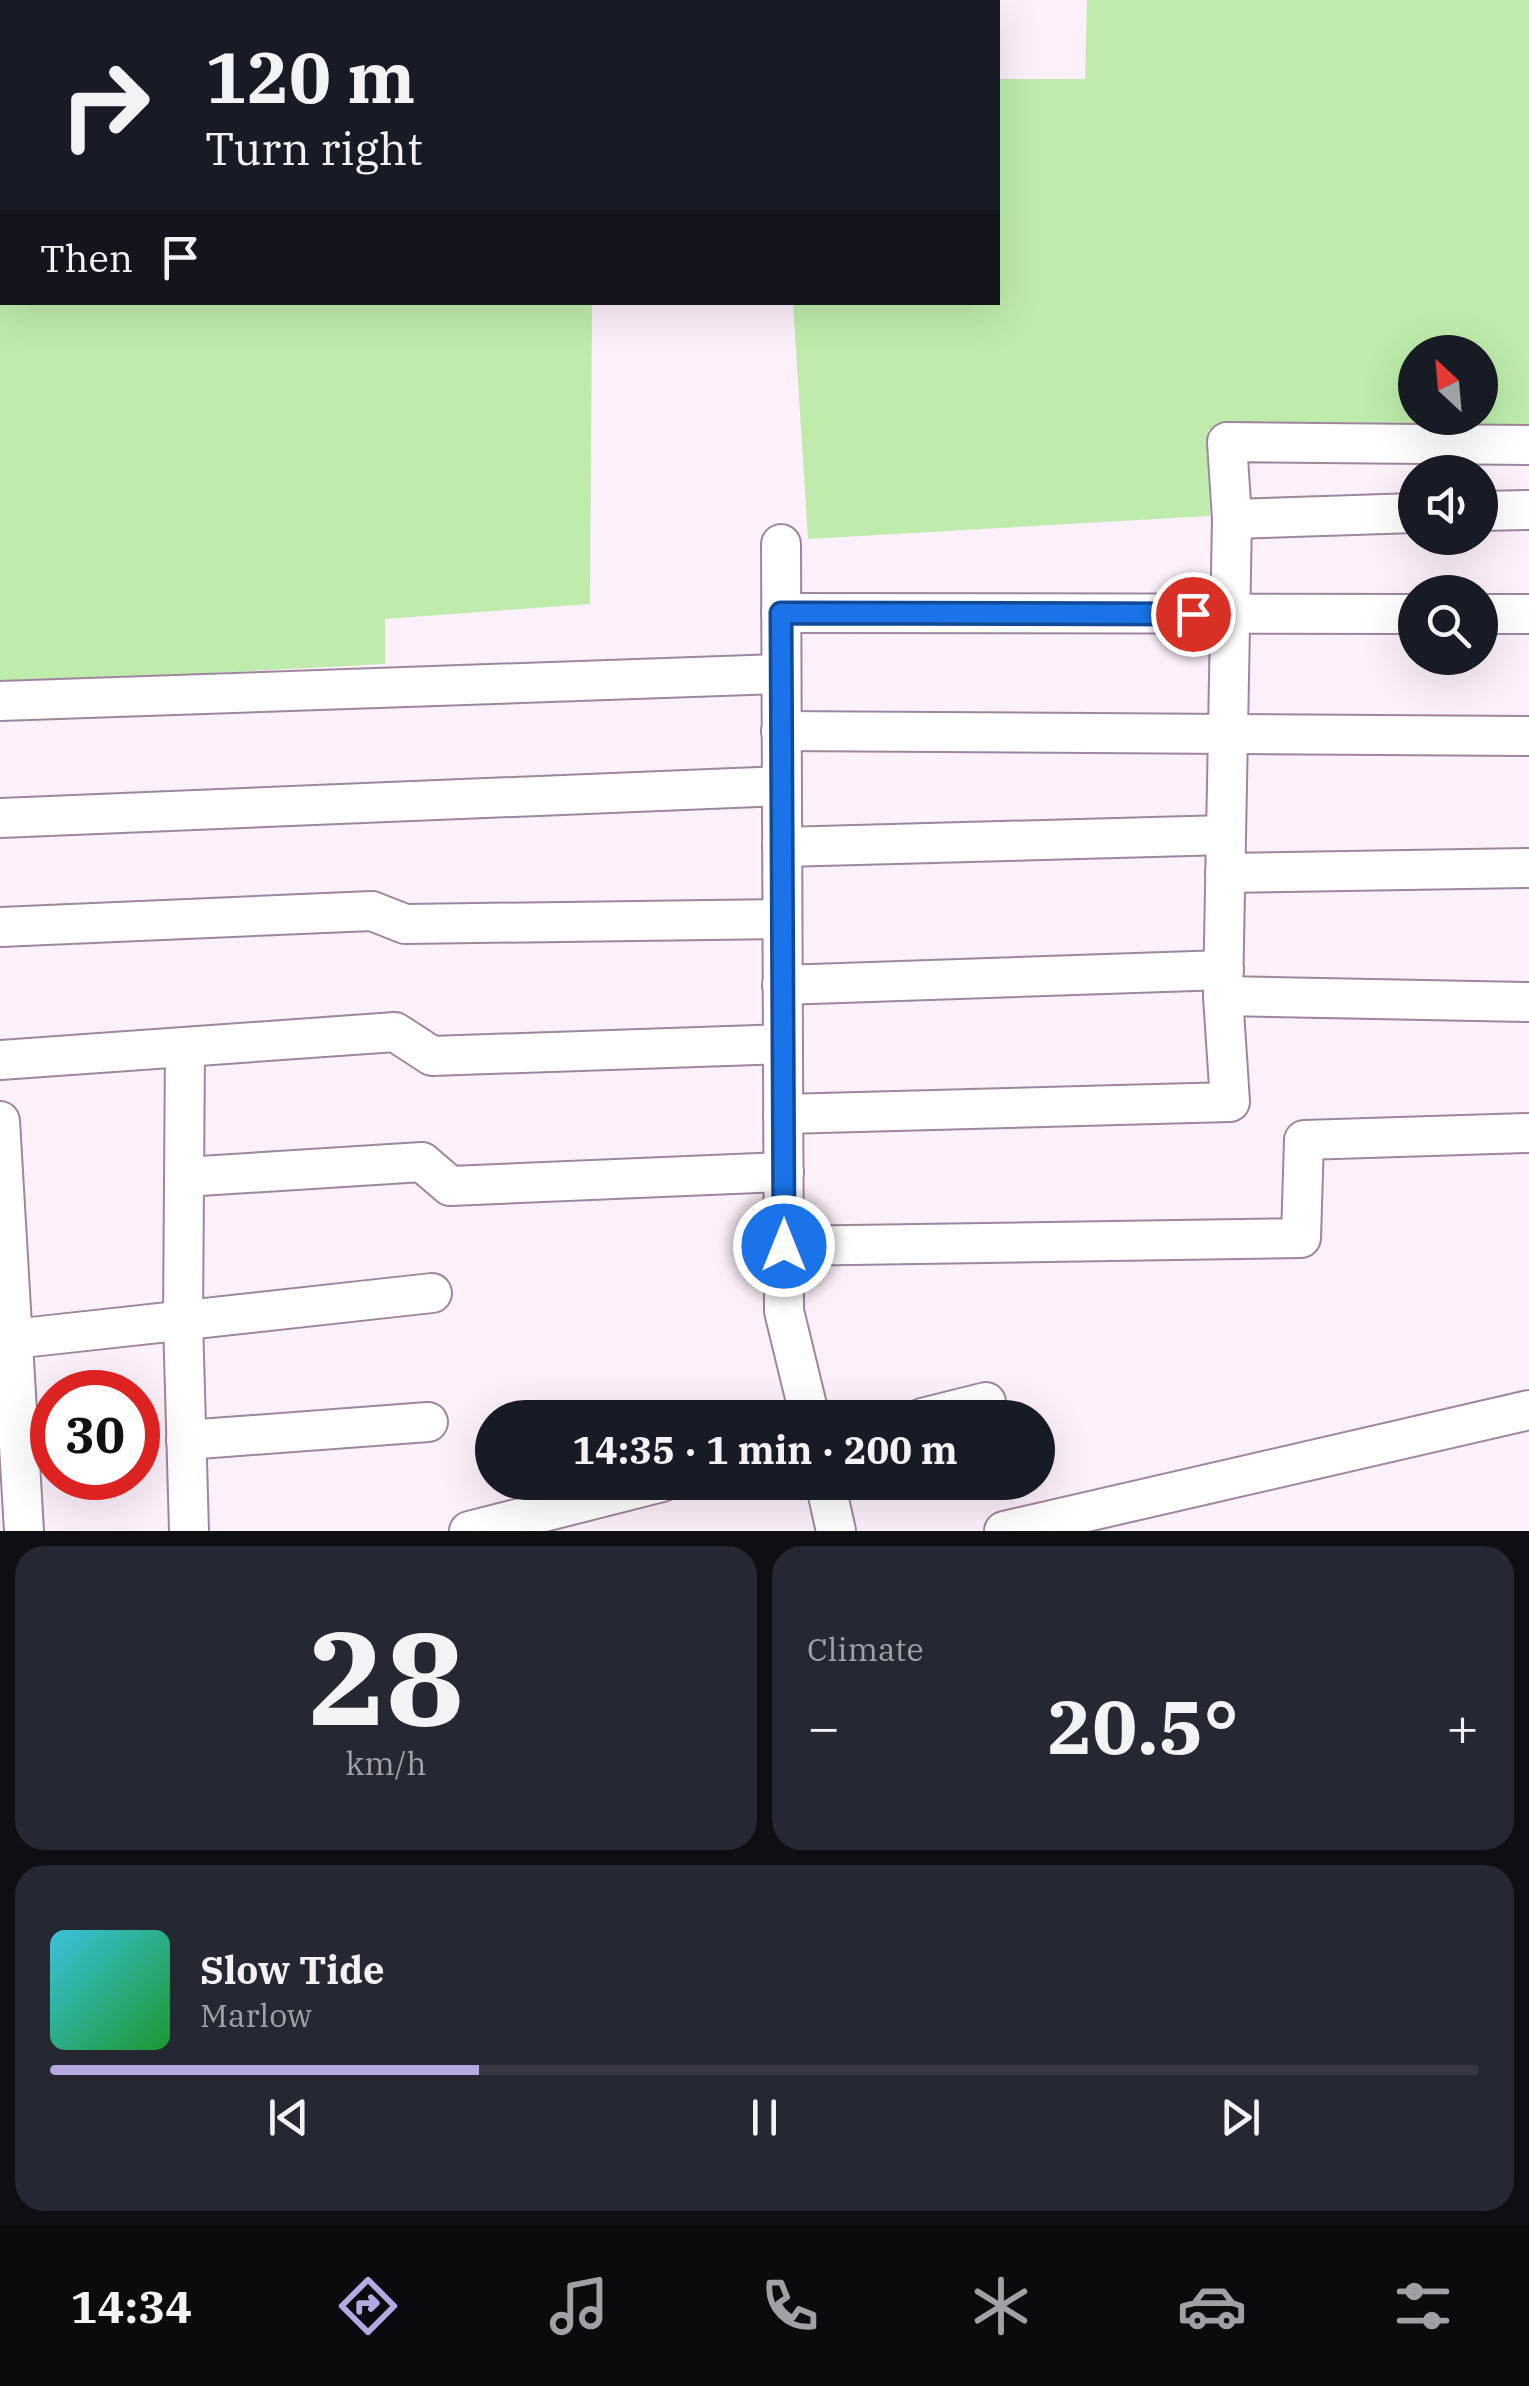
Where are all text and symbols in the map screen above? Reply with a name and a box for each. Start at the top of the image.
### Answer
text: 120 m [205,31,415,122]
icon: right [40,40,170,170]
text: Turn right [205,119,423,177]
icon: arrive [153,230,208,285]
text: Then [40,233,133,282]
north arrow [1398,335,1498,435]
map controls [1398,335,1498,675]
button: sound [1398,455,1498,555]
pin [1151,572,1236,657]
button: search [1398,575,1498,675]
icon: arrive [1166,587,1221,642]
position arrow [732,1194,836,1298]
speed limit sign: 30 [30,1370,160,1500]
text: 14:35 · 1 min · 200 m [572,1425,958,1474]
text: 28 [308,1592,464,1761]
text: Climate [807,1628,924,1670]
text: 20.5° [1047,1677,1239,1775]
text: − [807,1691,840,1762]
text: + [1446,1691,1479,1762]
text: km/h [346,1742,426,1784]
text: Slow Tide [200,1945,385,1994]
text: Marlow [200,1994,312,2036]
icon: previous [261,2090,316,2145]
icon: pause [737,2090,792,2145]
icon: next [1213,2090,1268,2145]
icon: directions [333,2271,403,2341]
icon: music [544,2271,614,2341]
icon: phone [755,2271,825,2341]
icon: climate [966,2271,1036,2341]
icon: car [1177,2271,1247,2341]
icon: filters [1388,2271,1458,2341]
text: 14:34 [71,2277,192,2335]

